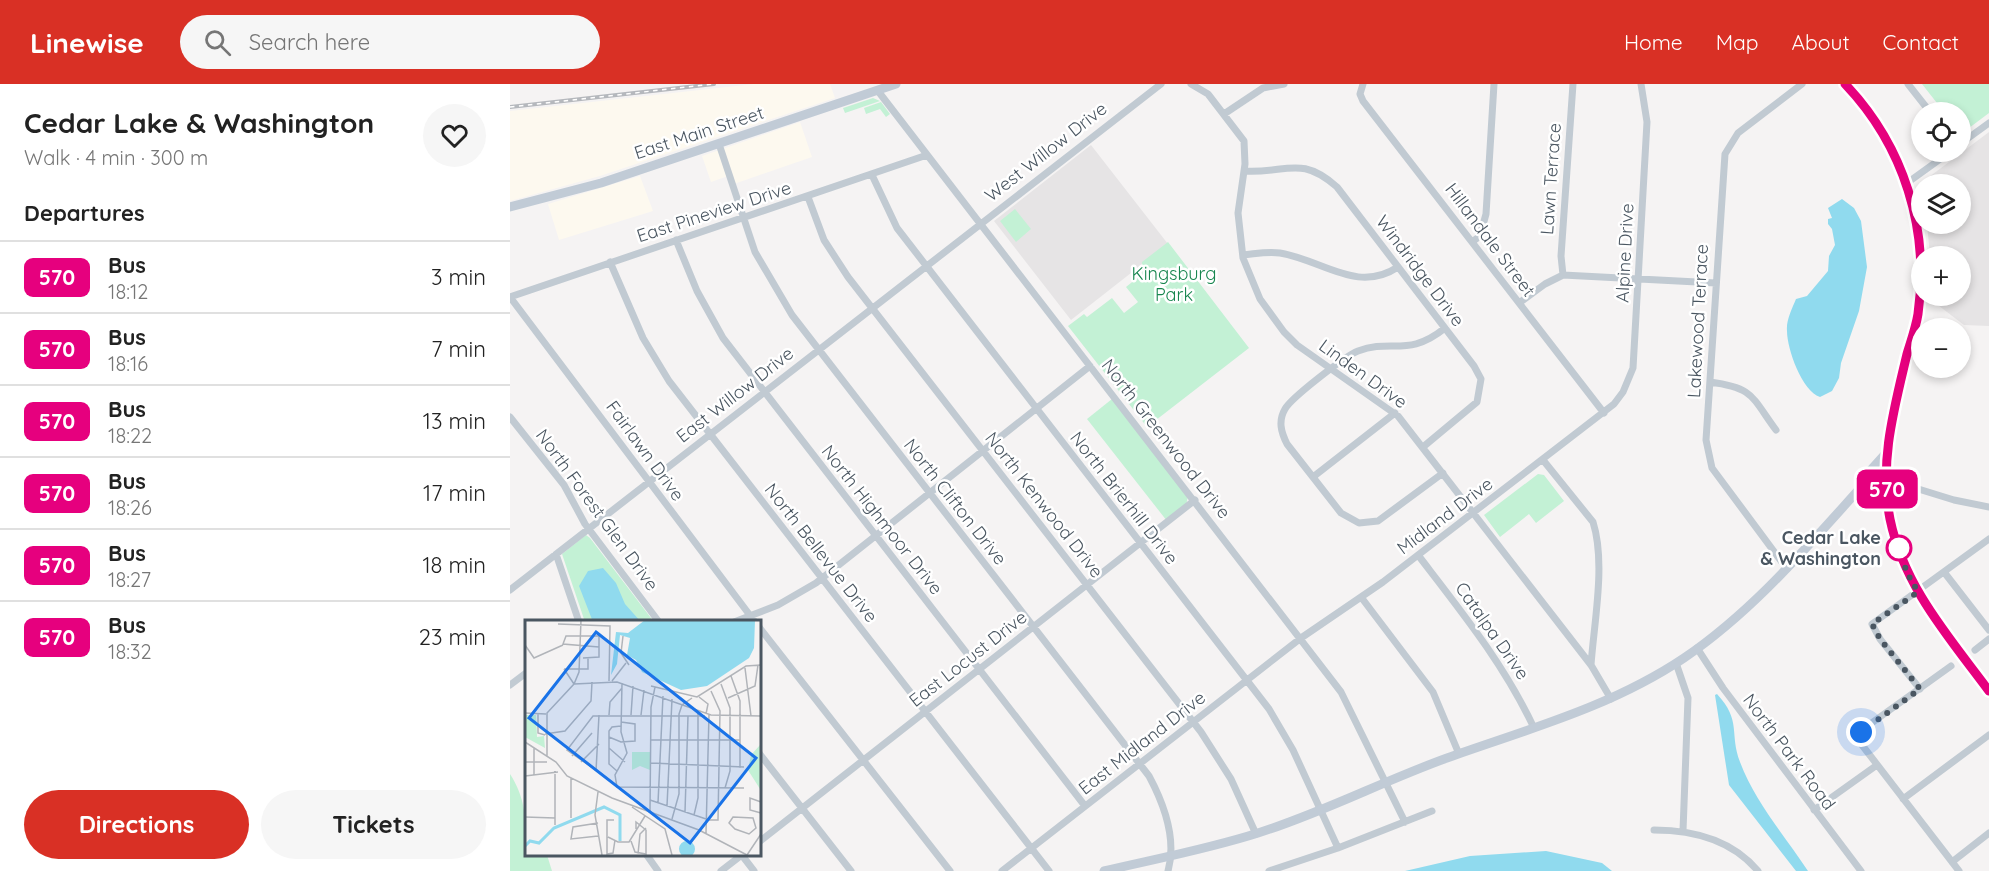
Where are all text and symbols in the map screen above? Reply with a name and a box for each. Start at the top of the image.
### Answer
search box [180,15,600,69]
text: Linewise [30,25,144,60]
icon: search [201,26,234,59]
text: Search here [249,28,370,56]
text: Home [1624,29,1683,55]
text: Map [1716,29,1759,55]
text: About [1792,29,1850,55]
text: Contact [1883,29,1959,55]
street label: West Willow Drive [980,97,1111,206]
street label: East Main Street [631,101,766,164]
map controls [1911,102,1971,378]
button: locate [1911,102,1971,162]
button: heart [423,104,486,167]
text: Cedar Lake & Washington [24,105,374,140]
street label: Lawn Terrace [1535,122,1566,236]
text: Walk · 4 min · 300 m [24,145,208,170]
button: layers [1911,174,1971,234]
street label: East Pineview Drive [634,176,794,247]
street label: Hillandale Street [1440,178,1541,301]
text: Departures [24,199,145,227]
street label: Alpine Drive [1610,203,1639,303]
street label: Windridge Drive [1371,210,1470,331]
street label: Lakewood Terrace [1682,244,1713,398]
button: + [1911,246,1971,306]
text: Bus [108,251,146,279]
park label: Kingsburg Park [1132,262,1216,306]
text: 3 min [431,263,486,291]
text: 570 [39,264,75,290]
text: 18:12 [108,279,148,304]
button: − [1911,318,1971,378]
text: Bus [108,323,146,351]
street label: Linden Drive [1315,334,1412,413]
text: 7 min [431,335,486,363]
text: 570 [39,336,75,362]
street label: East Willow Drive [671,342,798,448]
text: 18:16 [108,351,148,376]
street label: North Greenwood Drive [1097,354,1236,523]
text: Bus [108,395,146,423]
street label: Fairlawn Drive [601,396,690,505]
text: 13 min [423,407,486,435]
text: 570 [39,408,75,434]
text: 18:22 [108,423,152,448]
street label: North Forest Glen Drive [531,424,664,595]
street label: North Kenwood Drive [980,427,1109,582]
street label: North Brierhill Drive [1065,427,1183,569]
street label: North Clifton Drive [899,434,1012,569]
street label: North Highmoor Drive [817,440,948,599]
text: Bus [108,467,146,495]
line badge: 570 [1852,470,1922,508]
street label: Midland Drive [1392,472,1497,559]
text: 570 [1869,476,1905,502]
street label: North Bellevue Drive [760,478,883,627]
text: 17 min [423,479,486,507]
text: 570 [39,480,75,506]
text: 18:26 [108,495,152,520]
place label: Cedar Lake & Washington [1760,526,1881,570]
marker: Cedar Lake & Washington [1886,535,1912,561]
text: Bus [108,539,146,567]
text: 18 min [422,551,486,579]
text: 570 [39,552,75,578]
text: 18:27 [108,567,151,592]
street label: Catalpa Drive [1450,577,1534,684]
street label: East Locust Drive [904,605,1031,712]
text: Bus [108,611,146,639]
inset map [525,620,760,856]
text: 23 min [419,623,486,651]
text: 570 [39,624,75,650]
text: 18:32 [108,639,152,664]
street label: East Midland Drive [1074,686,1210,799]
street label: North Park Road [1738,689,1841,814]
your location [1846,717,1876,747]
button: Directions [24,790,249,859]
button: Tickets [261,790,486,859]

